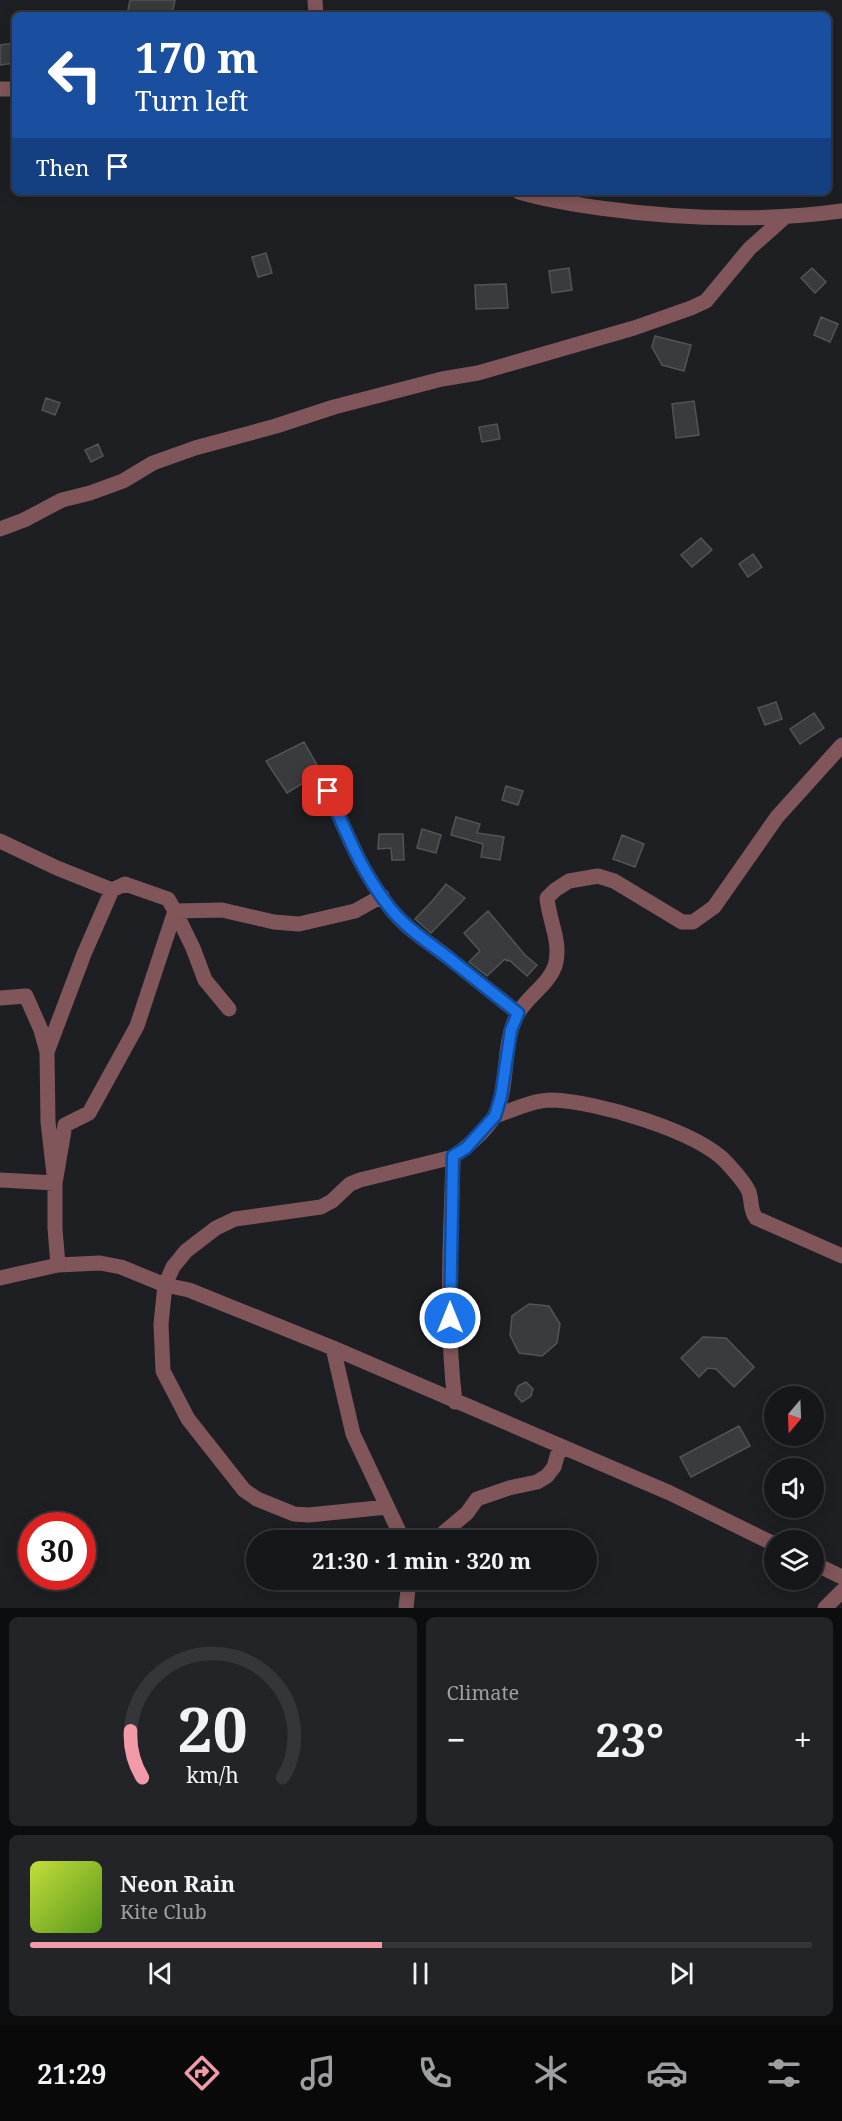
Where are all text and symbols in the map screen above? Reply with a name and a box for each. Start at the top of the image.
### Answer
text: 170 m [135,28,259,85]
icon: left [36,36,114,114]
text: Turn left [135,82,248,119]
icon: arrive [101,150,134,183]
text: Then [36,152,89,182]
pin [302,765,353,816]
icon: arrive [311,774,344,807]
position arrow [418,1286,482,1350]
north arrow [764,1386,824,1446]
map controls [764,1386,824,1590]
button: sound [764,1458,824,1518]
speed limit sign: 30 [18,1512,96,1590]
button: layers [764,1530,824,1590]
text: 21:30 · 1 min · 320 m [312,1545,531,1575]
text: Climate [447,1679,519,1706]
text: 20 [177,1685,248,1770]
text: 23° [595,1709,664,1770]
text: − [447,1717,466,1762]
text: + [794,1717,812,1762]
text: km/h [186,1761,239,1790]
text: Neon Rain [120,1868,235,1898]
text: Kite Club [120,1898,207,1925]
icon: previous [144,1957,177,1990]
icon: pause [404,1957,437,1990]
icon: next [665,1957,698,1990]
icon: directions [181,2052,223,2094]
icon: music [297,2052,339,2094]
icon: phone [414,2052,456,2094]
icon: climate [530,2052,572,2094]
icon: car [646,2052,688,2094]
icon: filters [763,2052,805,2094]
text: 21:29 [37,2055,106,2092]

